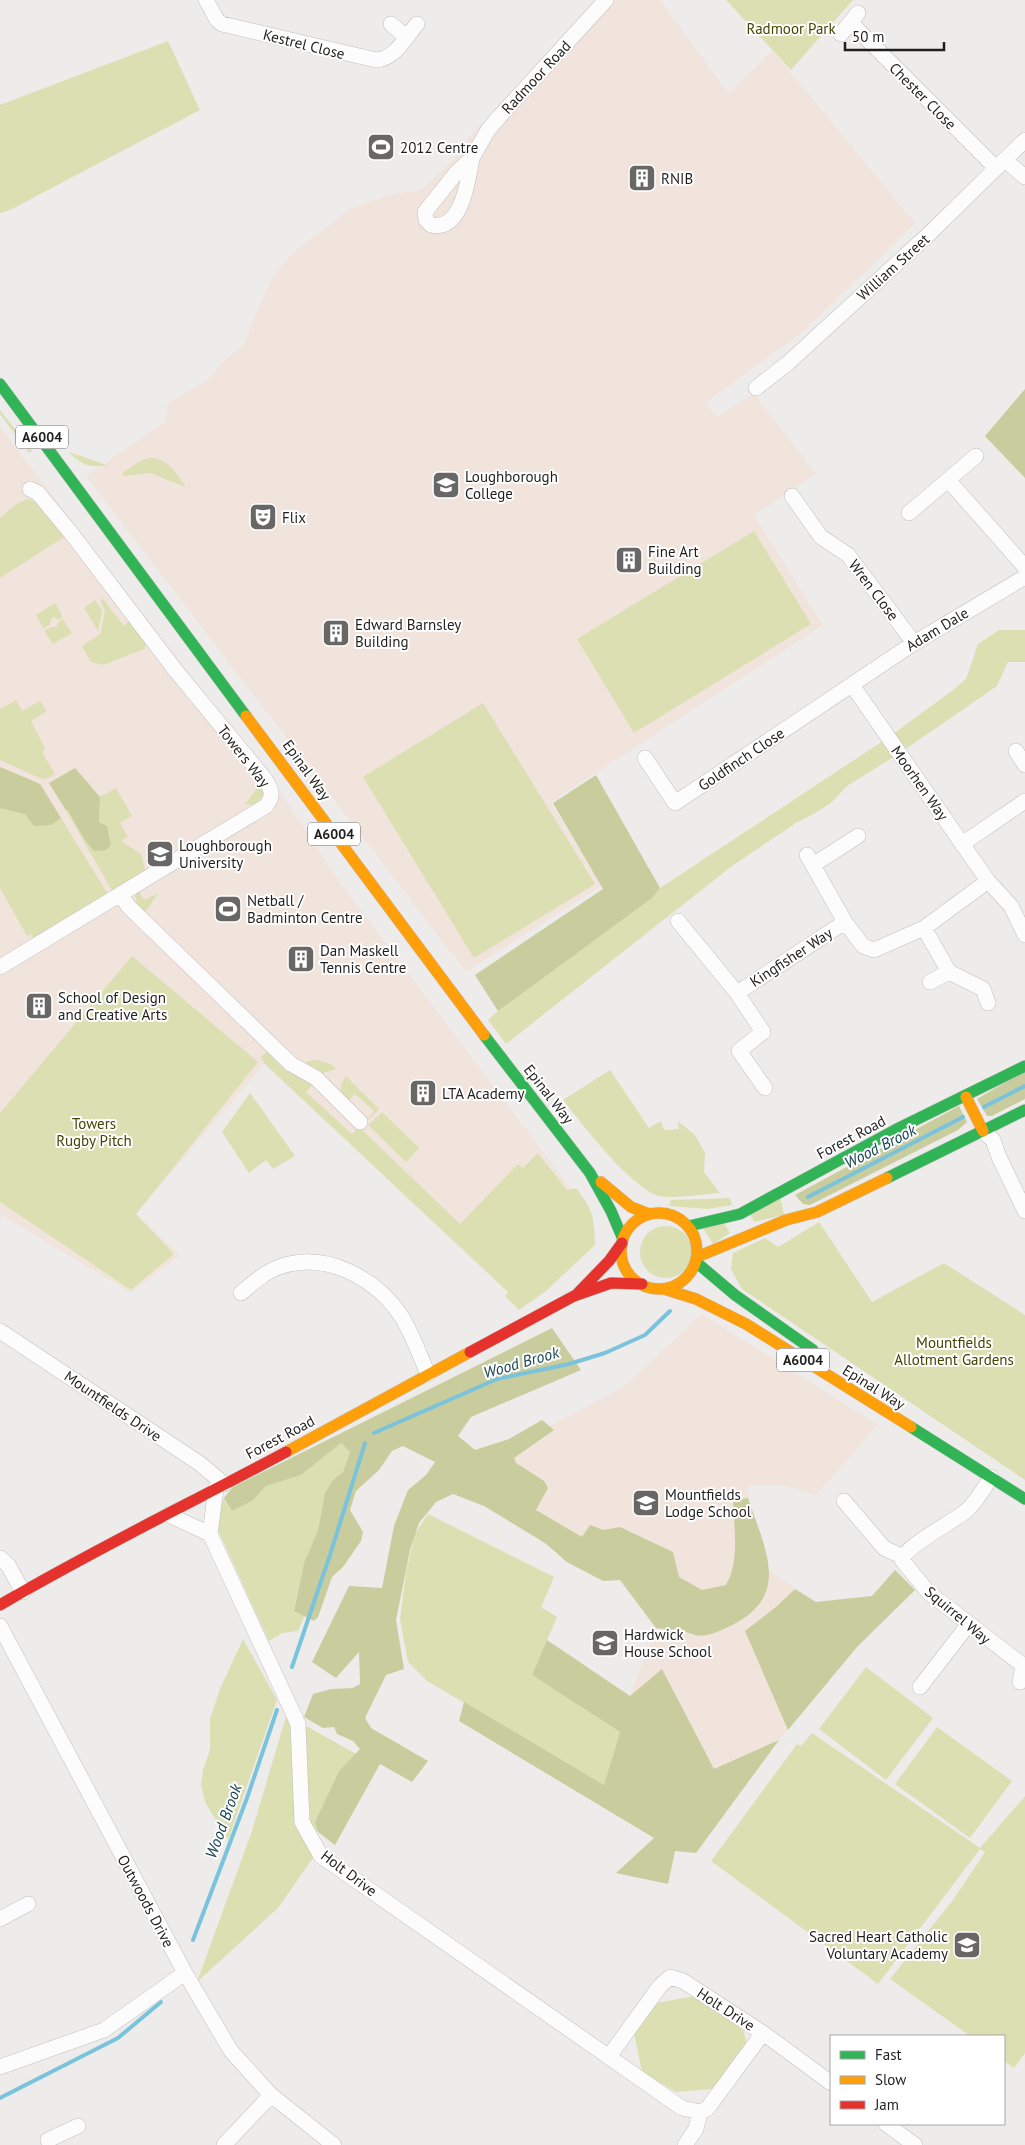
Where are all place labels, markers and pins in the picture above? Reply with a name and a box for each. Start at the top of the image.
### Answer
sports icon: 2012 Centre [366,132,396,162]
place label: 2012 Centre [400,138,478,157]
building icon: RNIB [627,163,657,193]
place label: RNIB [661,169,693,188]
place label: Loughborough College [465,467,558,503]
school or university icon: Loughborough College [431,470,461,500]
theatre icon: Flix [248,502,278,532]
place label: Flix [282,508,306,527]
place label: Fine Art Building [648,542,702,578]
building icon: Fine Art Building [614,545,644,575]
place label: Edward Barnsley Building [355,615,461,651]
building icon: Edward Barnsley Building [321,618,351,648]
place label: Loughborough University [179,836,272,872]
school or university icon: Loughborough University [145,839,175,869]
place label: Netball / Badminton Centre [247,891,363,927]
sports icon: Netball / Badminton Centre [213,894,243,924]
place label: Dan Maskell Tennis Centre [320,941,406,977]
building icon: Dan Maskell Tennis Centre [286,944,316,974]
place label: School of Design and Creative Arts [58,988,167,1024]
building icon: School of Design and Creative Arts [24,991,54,1021]
building icon: LTA Academy [408,1078,438,1108]
place label: LTA Academy [442,1084,525,1103]
place label: Mountfields Lodge School [665,1485,752,1521]
school or university icon: Mountfields Lodge School [631,1488,661,1518]
place label: Hardwick House School [624,1625,712,1661]
school or university icon: Hardwick House School [590,1628,620,1658]
place label: Sacred Heart Catholic Voluntary Academy [809,1927,948,1963]
school or university icon: Sacred Heart Catholic Voluntary Academy [952,1930,982,1960]

